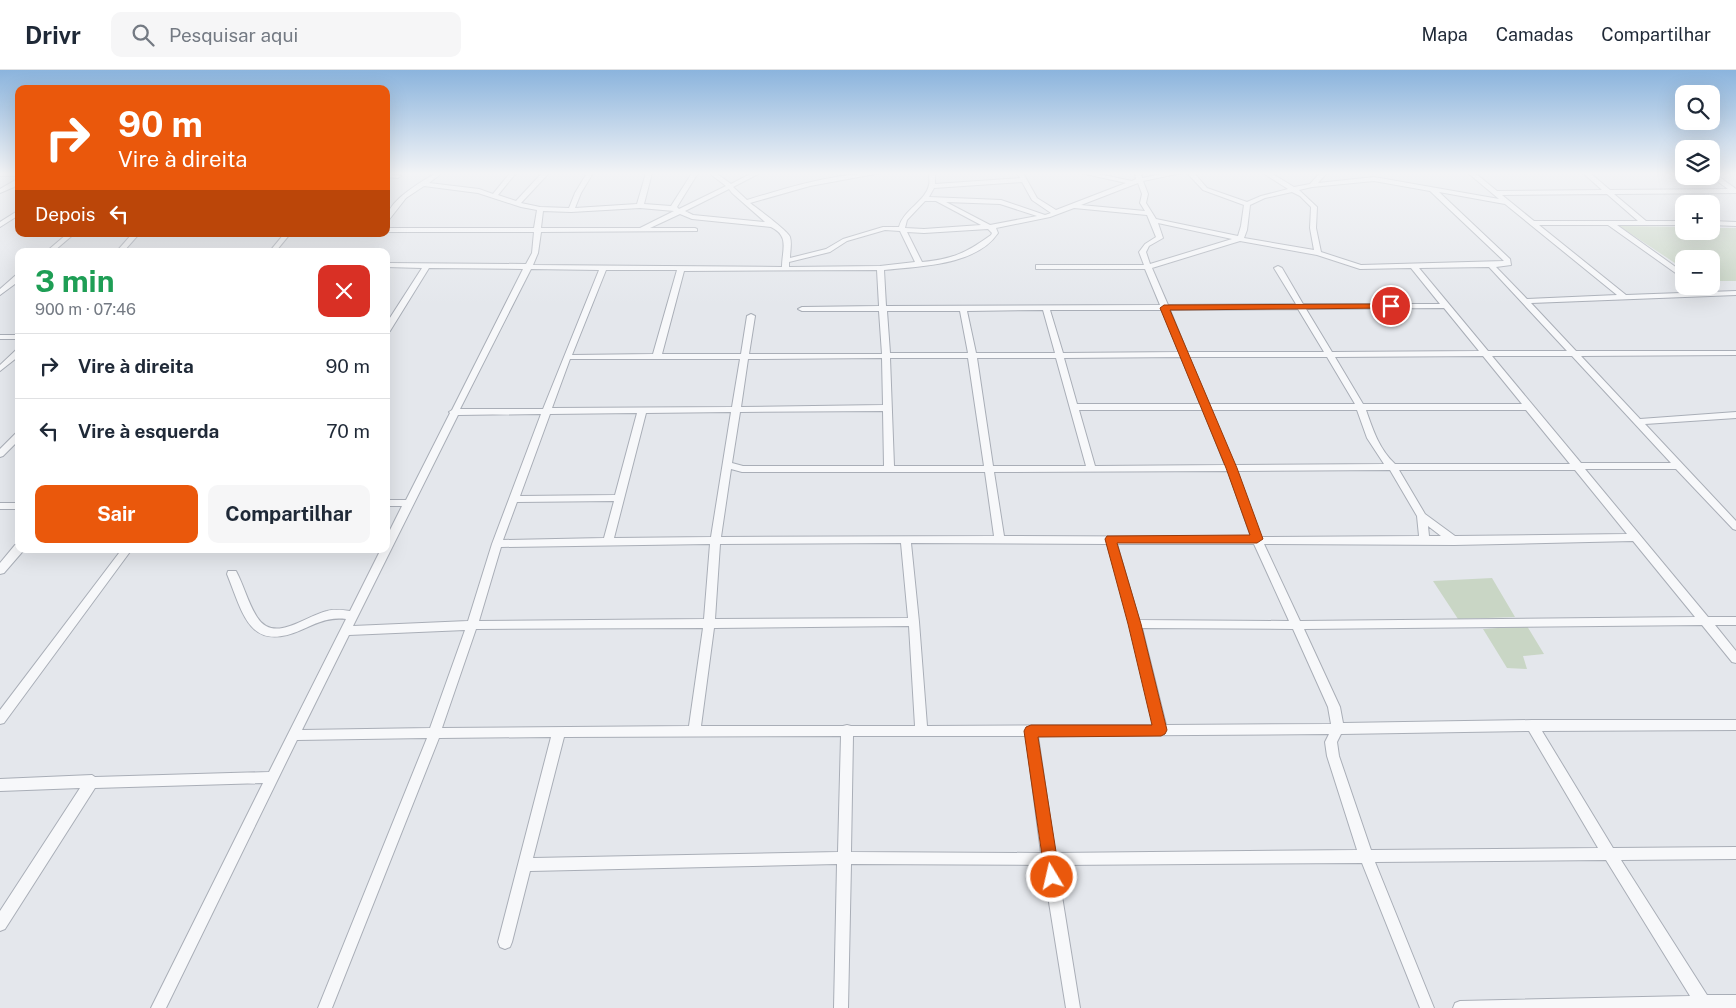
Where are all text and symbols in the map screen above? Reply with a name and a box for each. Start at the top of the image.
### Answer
search box [111,12,461,57]
text: Drivr [25,21,81,49]
icon: search [129,21,157,49]
text: Pesquisar aqui [169,24,298,46]
text: Mapa [1421,24,1468,45]
text: Camadas [1496,24,1573,45]
text: Compartilhar [1601,24,1711,45]
map controls [1675,85,1720,295]
button: search [1675,85,1720,130]
text: 90 m [118,104,203,145]
icon: right [35,105,100,170]
button: layers [1675,140,1720,185]
text: Vire à direita [118,146,248,172]
button: + [1675,195,1720,240]
icon: left [105,200,133,228]
text: Depois [35,203,95,225]
button: − [1675,250,1720,295]
text: 3 min [35,263,114,299]
button: close [318,265,370,317]
pin [1370,285,1412,327]
icon: arrive [1377,292,1405,320]
text: 900 m · 07:46 [35,300,136,319]
icon: right [35,352,63,380]
text: Vire à direita [78,355,194,377]
text: 90 m [326,355,370,377]
icon: left [35,417,63,445]
text: Vire à esquerda [78,420,219,442]
text: 70 m [326,420,370,442]
button: Sair [35,485,198,543]
button: Compartilhar [208,485,370,543]
position arrow [1025,850,1077,902]

